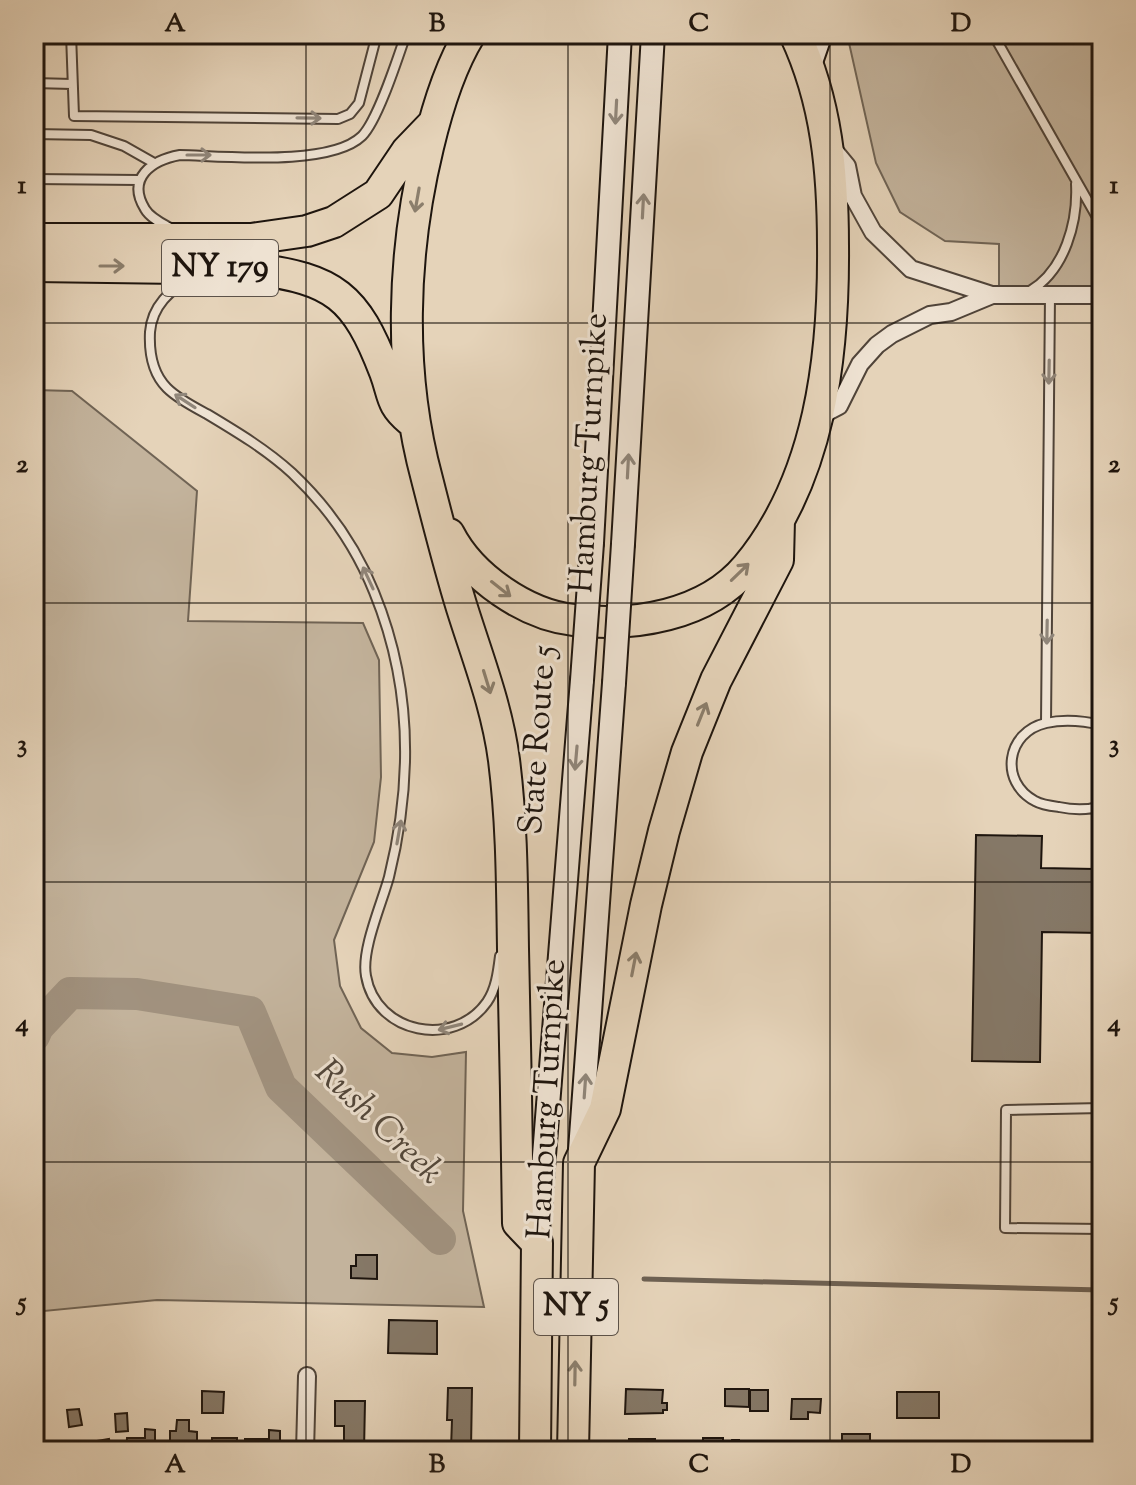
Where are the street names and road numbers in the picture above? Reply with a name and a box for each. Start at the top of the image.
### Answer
road number: NY 179 [162,240,278,296]
street label: Hamburg Turnpike [558,312,622,594]
street label: State Route 5 [508,644,570,836]
street label: Hamburg Turnpike [516,958,580,1240]
road number: NY 5 [534,1279,618,1335]

